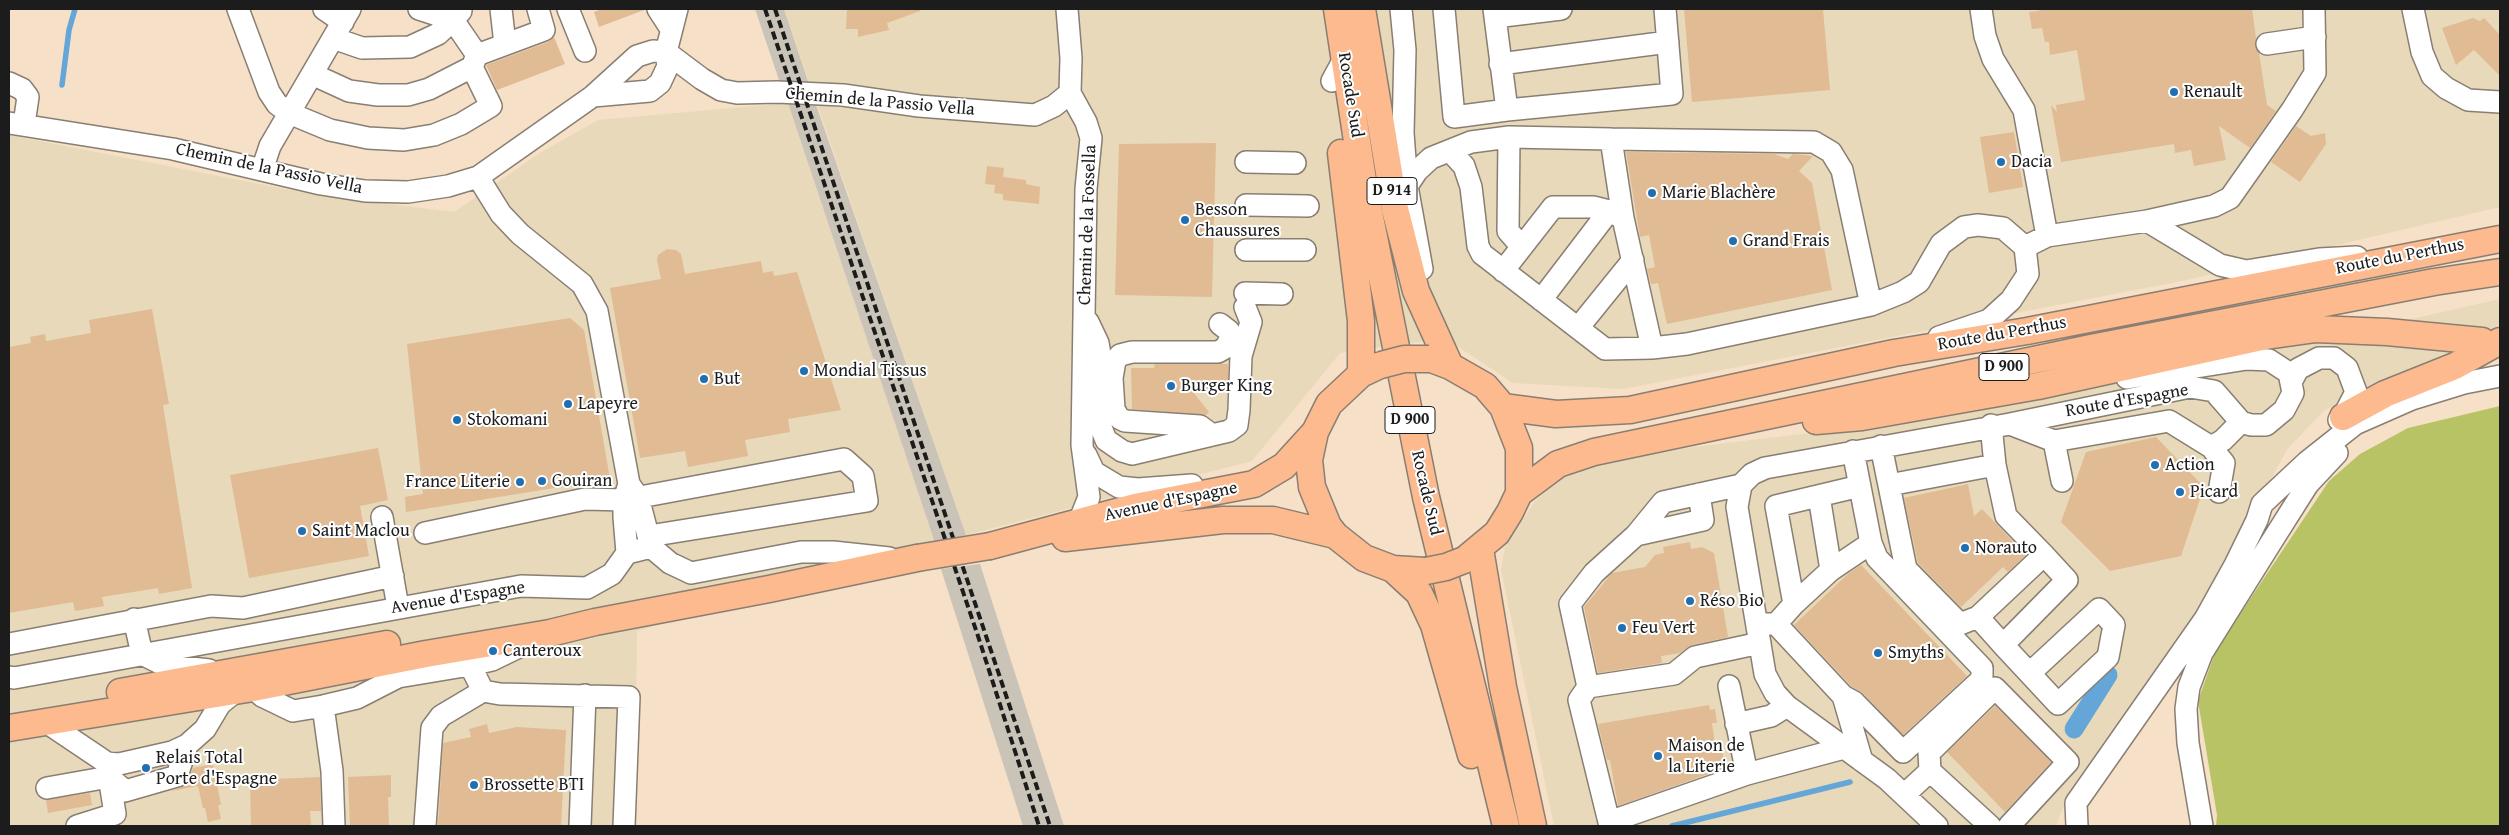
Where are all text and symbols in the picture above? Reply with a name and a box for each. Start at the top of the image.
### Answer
street label: Rocade Sud [1333,51,1367,139]
place label: Renault [2184,81,2243,103]
street label: Chemin de la Passio Vella [784,83,976,121]
marker: Renault [2168,86,2180,98]
street label: Chemin de la Passio Vella [174,139,364,199]
street label: Chemin de la Fossella [1074,145,1102,305]
place label: Dacia [2011,151,2052,173]
marker: Dacia [1995,156,2007,168]
road number: D 914 [1367,178,1417,205]
place label: Marie Blachère [1662,182,1776,204]
marker: Marie Blachère [1646,187,1658,199]
place label: Besson Chaussures [1195,199,1280,242]
marker: Besson Chaussures [1179,214,1191,226]
place label: Grand Frais [1743,230,1830,252]
street label: Route du Perthus [2334,234,2466,280]
marker: Grand Frais [1727,235,1739,247]
street label: Route du Perthus [1936,312,2068,356]
road number: D 900 [1979,354,2029,381]
place label: Mondial Tissus [814,360,927,382]
marker: Mondial Tissus [798,365,810,377]
place label: But [714,368,740,390]
marker: But [698,373,710,385]
place label: Burger King [1181,375,1272,397]
marker: Burger King [1165,380,1177,392]
street label: Route d'Espagne [2064,380,2190,422]
place label: Lapeyre [578,393,638,415]
marker: Lapeyre [562,398,574,410]
road number: D 900 [1385,406,1435,434]
place label: Stokomani [467,409,548,431]
marker: Stokomani [451,414,463,426]
street label: Rocade Sud [1406,449,1446,537]
place label: Action [2165,454,2215,476]
marker: Action [2149,459,2161,471]
place label: Gouiran [552,470,612,492]
place label: France Literie [405,471,510,493]
marker: Gouiran [536,475,548,487]
marker: France Literie [514,476,526,488]
street label: Avenue d'Espagne [1102,477,1240,527]
place label: Picard [2190,481,2238,503]
marker: Picard [2174,486,2186,498]
place label: Saint Maclou [312,520,410,542]
marker: Saint Maclou [296,525,308,537]
place label: Norauto [1975,537,2037,559]
marker: Norauto [1959,542,1971,554]
street label: Avenue d'Espagne [389,577,527,619]
place label: Réso Bio [1700,590,1764,612]
marker: Réso Bio [1684,595,1696,607]
place label: Feu Vert [1632,617,1695,639]
marker: Feu Vert [1616,622,1628,634]
place label: Canteroux [503,640,581,662]
place label: Smyths [1888,642,1944,664]
marker: Canteroux [487,645,499,657]
marker: Smyths [1872,647,1884,659]
place label: Maison de la Literie [1668,735,1745,778]
place label: Relais Total Porte d'Espagne [156,747,277,790]
marker: Maison de la Literie [1652,750,1664,762]
marker: Relais Total Porte d'Espagne [140,762,152,774]
place label: Brossette BTI [484,774,584,796]
marker: Brossette BTI [468,779,480,791]

